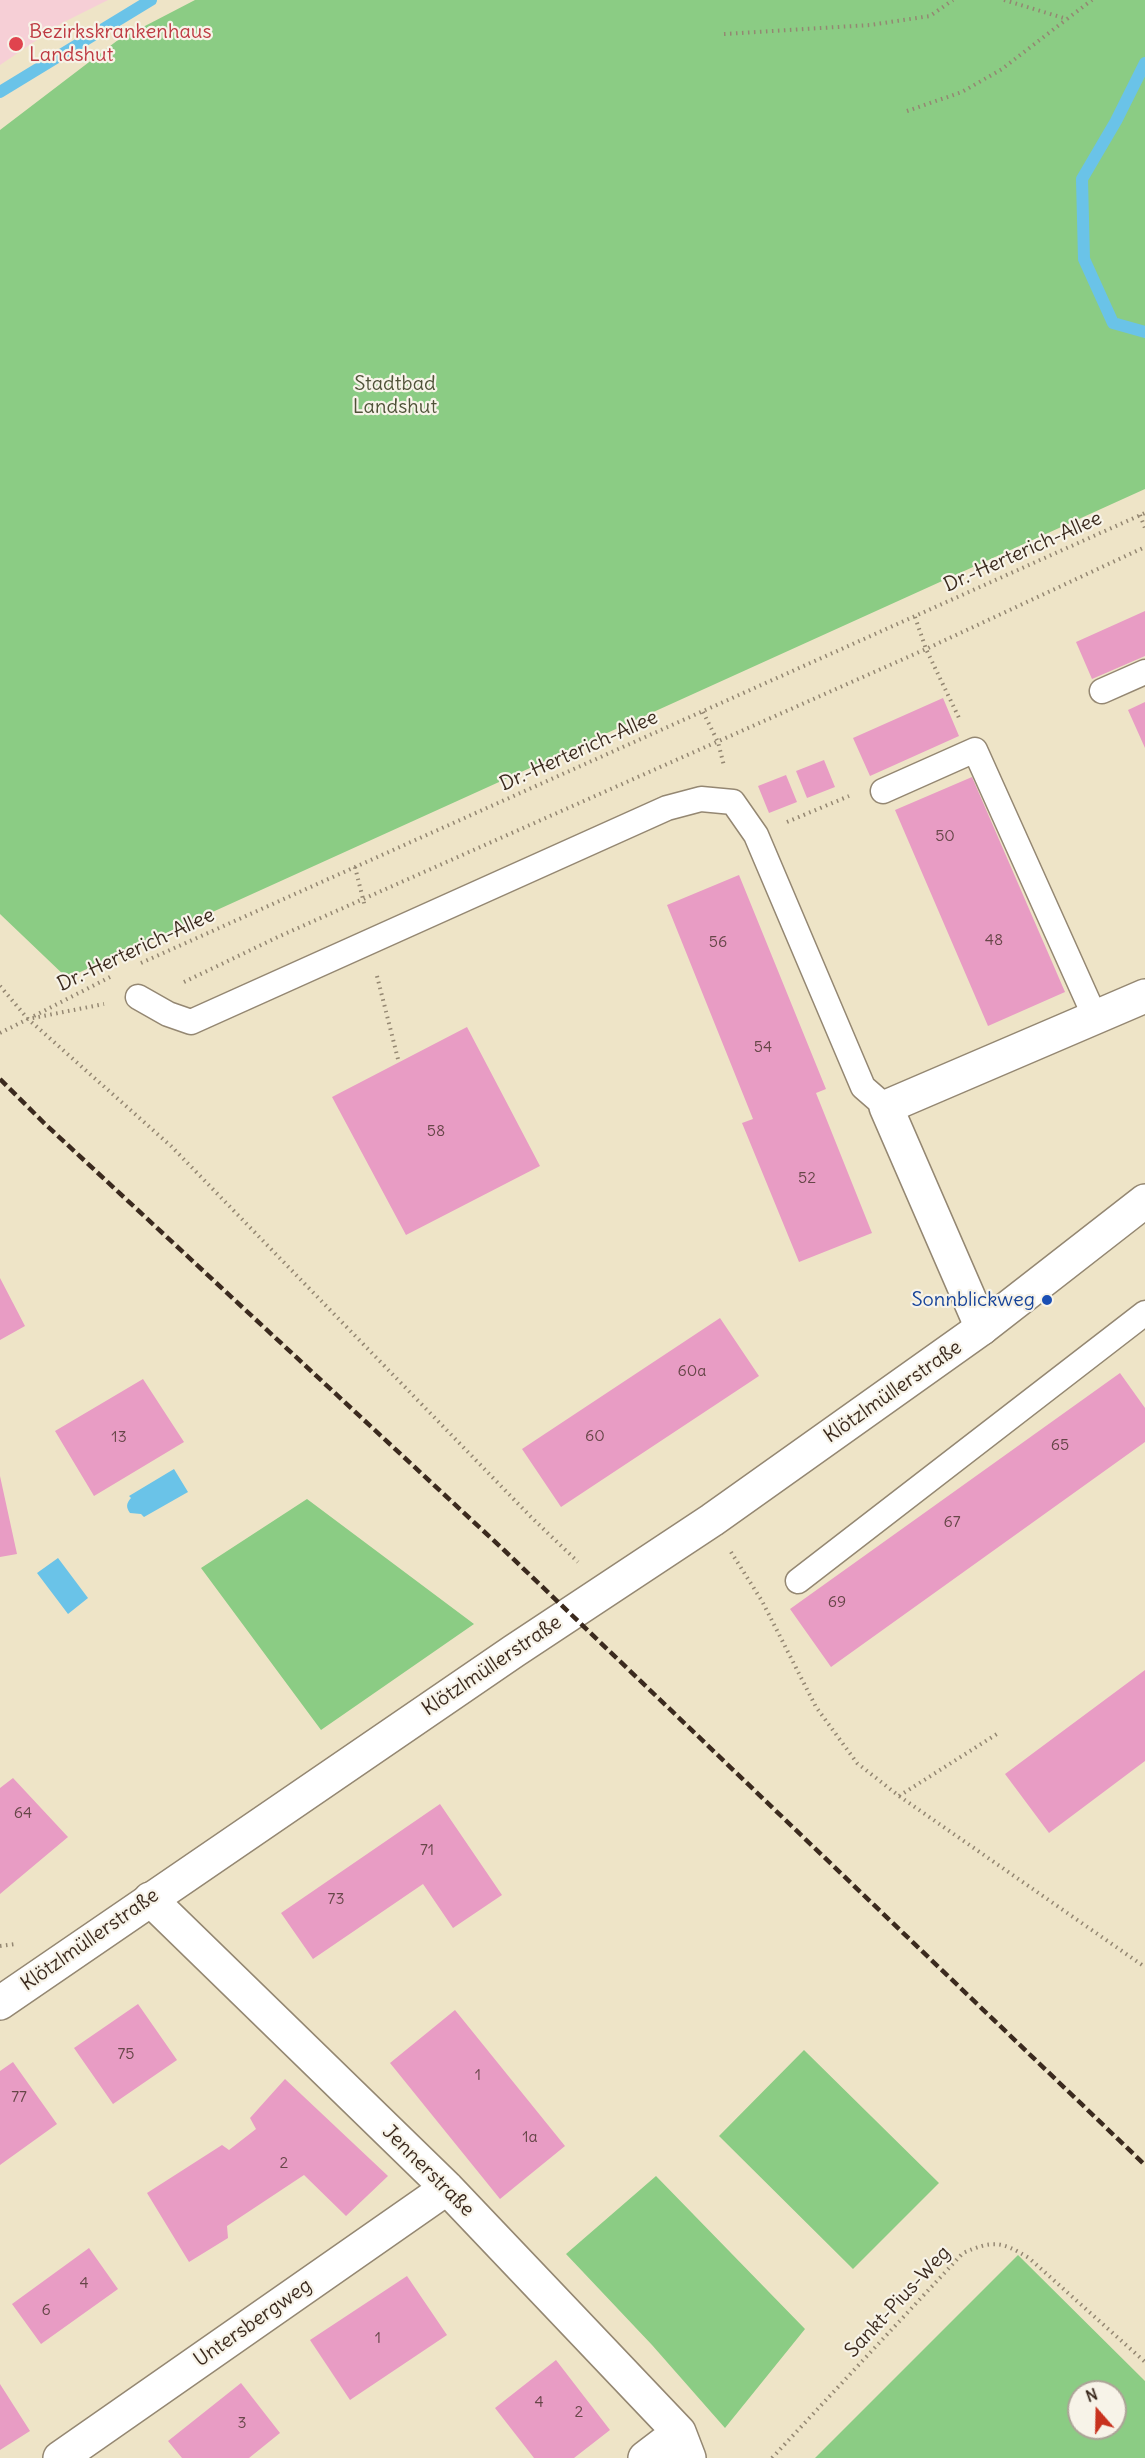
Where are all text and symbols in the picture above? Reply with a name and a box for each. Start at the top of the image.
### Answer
place label: Bezirkskrankenhaus Landshut [29,20,212,67]
marker: Bezirkskrankenhaus Landshut [7,35,25,53]
park label: Stadtbad Landshut [353,372,437,419]
street label: Dr.-Herterich-Allee [940,506,1106,598]
street label: Dr.-Herterich-Allee [496,705,662,797]
house number: 50 [935,826,955,846]
street label: Dr.-Herterich-Allee [54,903,218,997]
house number: 48 [985,930,1003,950]
house number: 56 [709,932,727,952]
house number: 54 [754,1037,772,1057]
house number: 58 [427,1121,445,1141]
house number: 52 [798,1168,816,1188]
place label: Sonnblickweg [911,1288,1035,1312]
marker: Sonnblickweg [1040,1293,1054,1307]
street label: Klötzlmüllerstraße [820,1336,966,1448]
house number: 60a [678,1361,706,1381]
house number: 60 [585,1426,605,1446]
house number: 13 [111,1427,127,1447]
house number: 65 [1051,1435,1069,1455]
house number: 67 [943,1512,961,1532]
house number: 69 [828,1592,846,1612]
street label: Klötzlmüllerstraße [418,1611,566,1721]
house number: 64 [14,1803,32,1823]
house number: 71 [420,1840,434,1860]
street label: Klötzlmüllerstraße [17,1884,163,1996]
house number: 73 [328,1889,344,1909]
house number: 75 [117,2044,135,2064]
house number: 1 [475,2065,481,2085]
house number: 77 [11,2087,27,2107]
street label: Jennerstraße [377,2120,479,2222]
house number: 1a [522,2127,538,2147]
house number: 2 [280,2153,288,2173]
street label: Sankt-Pius-Weg [840,2241,956,2363]
house number: 4 [79,2273,89,2293]
street label: Untersbergweg [190,2274,316,2372]
house number: 6 [41,2300,51,2320]
house number: 1 [375,2328,381,2348]
north arrow [1067,2380,1127,2440]
text: N [1083,2384,1100,2406]
house number: 4 [534,2392,544,2412]
house number: 2 [575,2402,583,2422]
house number: 3 [237,2413,247,2433]

